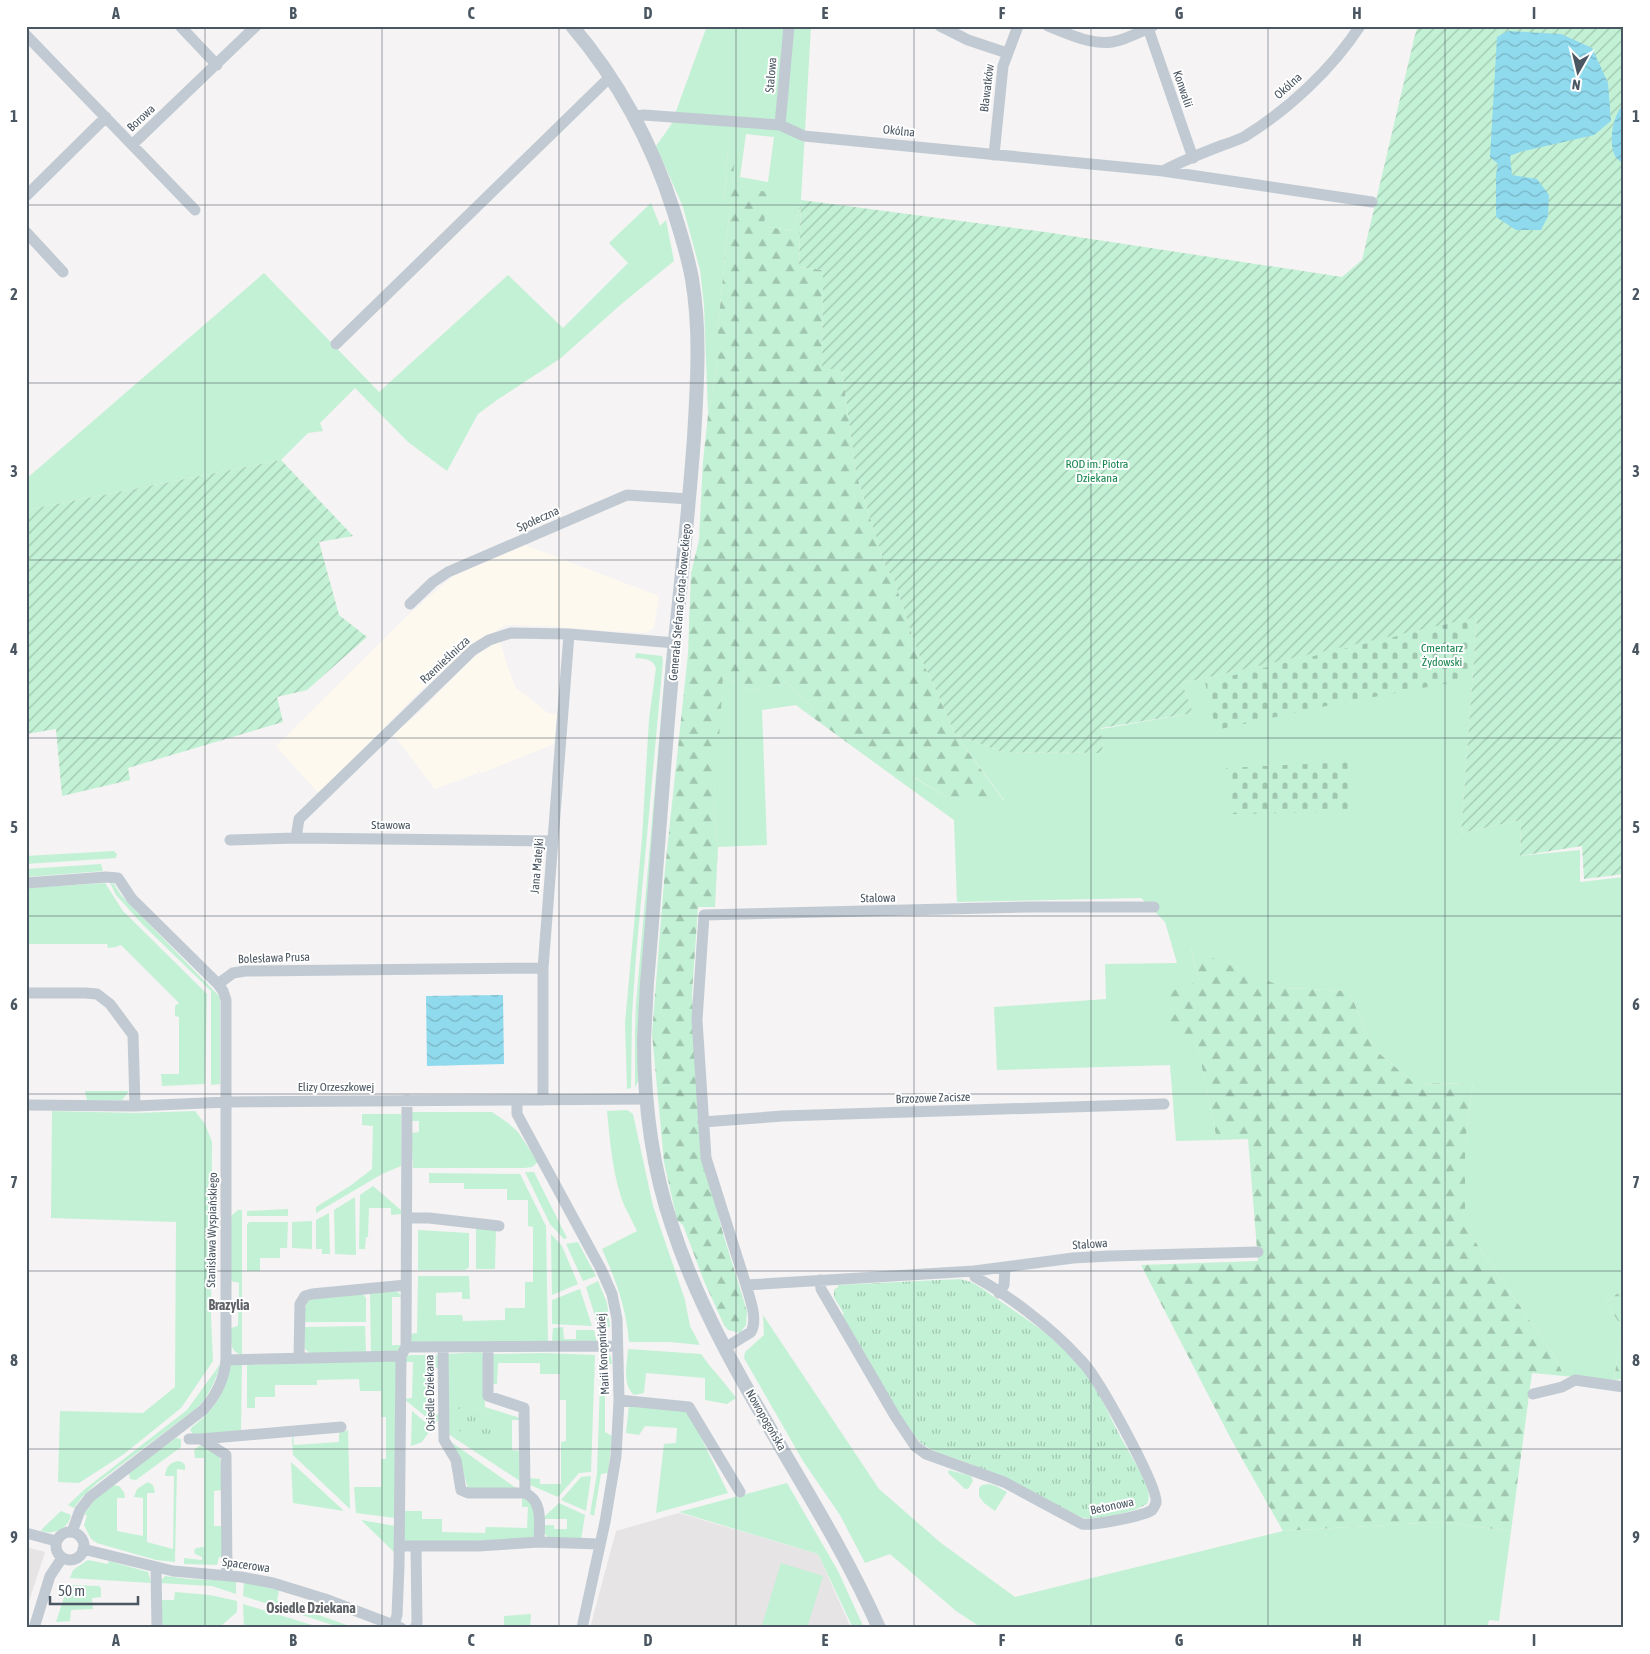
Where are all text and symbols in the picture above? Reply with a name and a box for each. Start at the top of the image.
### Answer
text: A [111,4,120,22]
text: B [289,4,297,22]
text: C [467,4,475,22]
text: D [644,4,653,22]
text: E [822,4,829,22]
text: F [999,4,1006,22]
text: G [1175,4,1184,22]
text: H [1352,4,1362,22]
text: I [1532,4,1536,22]
north arrow [1552,48,1602,98]
street label: Stalowa [762,57,780,93]
street label: Bławatków [977,63,997,113]
street label: Konwalii [1170,69,1196,109]
street label: Okólna [1271,70,1305,102]
text: N [1571,76,1581,93]
street label: Borowa [124,102,158,134]
text: 1 [10,107,18,125]
text: 1 [1632,107,1640,125]
street label: Okólna [882,122,916,140]
text: 2 [10,285,18,303]
text: 2 [1632,285,1640,303]
park label: ROD im. Piotra Dziekana [1066,457,1128,485]
text: 3 [10,462,18,480]
text: 3 [1632,462,1640,480]
street label: Społeczna [515,503,561,535]
street label: Generała Stefana Grota-Roweckiego [666,522,694,681]
street label: Rzemieślnicza [417,633,473,687]
text: 4 [9,640,18,658]
text: 4 [1631,640,1640,658]
park label: Cmentarz Żydowski [1421,641,1464,669]
text: 5 [10,818,18,836]
street label: Stawowa [371,818,411,832]
text: 5 [1632,818,1640,836]
street label: Jana Matejki [528,838,546,894]
street label: Stalowa [860,891,896,905]
street label: Bolesława Prusa [238,950,310,966]
text: 6 [10,995,18,1013]
text: 6 [1632,995,1640,1013]
street label: Elizy Orzeszkowej [298,1080,374,1094]
street label: Brzozowe Zacisze [895,1090,971,1106]
street label: Stanisława Wyspiańskiego [204,1172,220,1288]
text: 7 [10,1173,18,1191]
text: 7 [1632,1173,1640,1191]
street label: Stalowa [1072,1236,1108,1252]
district label: Brazylia [208,1297,250,1313]
street label: Marii Konopnickiej [594,1313,612,1395]
text: 8 [10,1351,18,1369]
text: 8 [1632,1351,1640,1369]
street label: Osiedle Dziekana [422,1355,438,1431]
street label: Nowopogońska [743,1387,789,1453]
street label: Betonowa [1089,1495,1135,1517]
text: 9 [10,1528,18,1546]
text: 9 [1632,1528,1640,1546]
street label: Spacerowa [221,1555,271,1575]
scale bar [50,1574,138,1606]
text: 50 m [58,1582,85,1599]
district label: Osiedle Dziekana [266,1600,356,1616]
text: A [111,1631,120,1649]
text: B [289,1631,297,1649]
text: C [467,1631,475,1649]
text: D [644,1631,653,1649]
text: E [822,1631,829,1649]
text: F [999,1631,1006,1649]
text: G [1175,1631,1184,1649]
text: H [1352,1631,1362,1649]
text: I [1532,1631,1536,1649]

